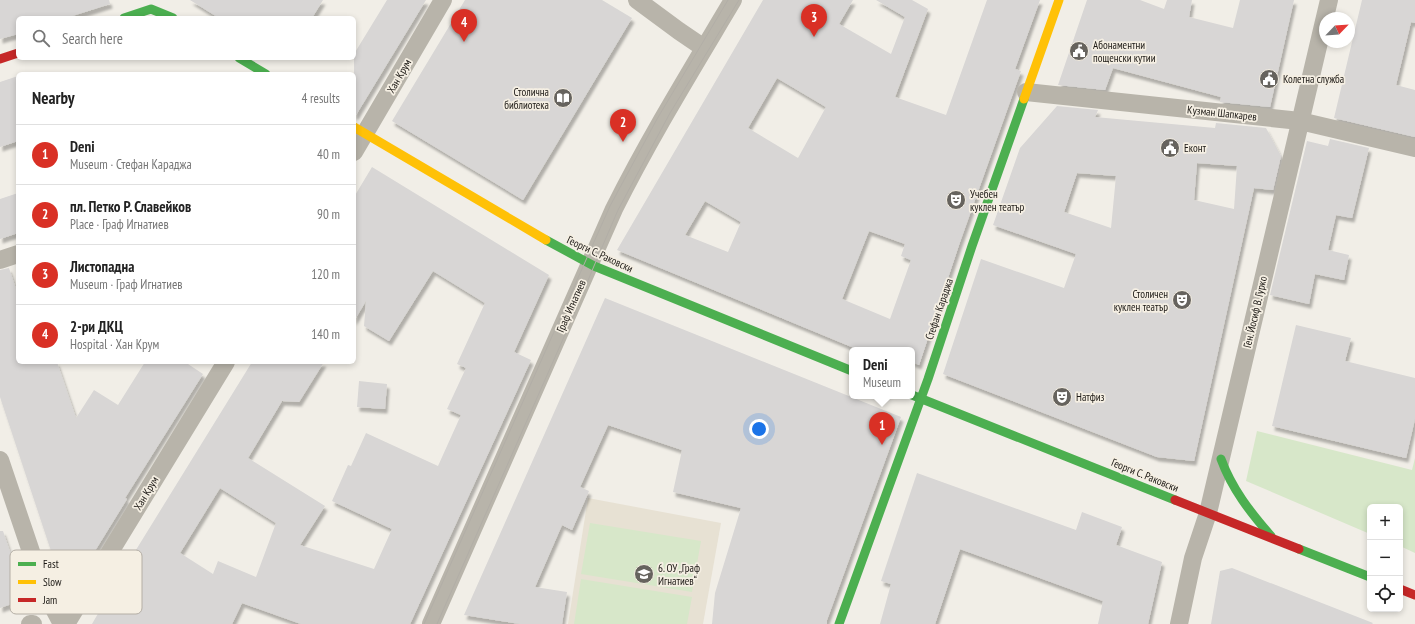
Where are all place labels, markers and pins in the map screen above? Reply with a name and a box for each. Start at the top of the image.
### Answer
pin: 3 [801,4,827,37]
pin: 4 [451,9,477,42]
place label: Абонаментни пощенски кутии [1093,38,1156,65]
public building icon: Абонаментни пощенски кутии [1068,40,1090,62]
public building icon: Колетна служба [1258,68,1280,90]
place label: Колетна служба [1283,72,1344,86]
place label: Столична библиотека [504,85,549,112]
library icon: Столична библиотека [552,87,574,109]
pin: 2 [610,109,636,142]
public building icon: Еконт [1159,137,1181,159]
place label: Еконт [1184,141,1206,155]
place label: Учебен куклен театър [970,187,1024,214]
theatre icon: Учебен куклен театър [945,189,967,211]
place label: Столичен куклен театър [1114,287,1168,314]
theatre icon: Столичен куклен театър [1171,289,1193,311]
theatre icon: Натфиз [1051,386,1073,408]
place label: Натфиз [1076,390,1105,404]
pin: 1 [869,412,895,445]
place label: 6. ОУ „Граф Игнатиев“ [658,561,700,588]
school or university icon: 6. ОУ „Граф Игнатиев“ [633,563,655,585]

